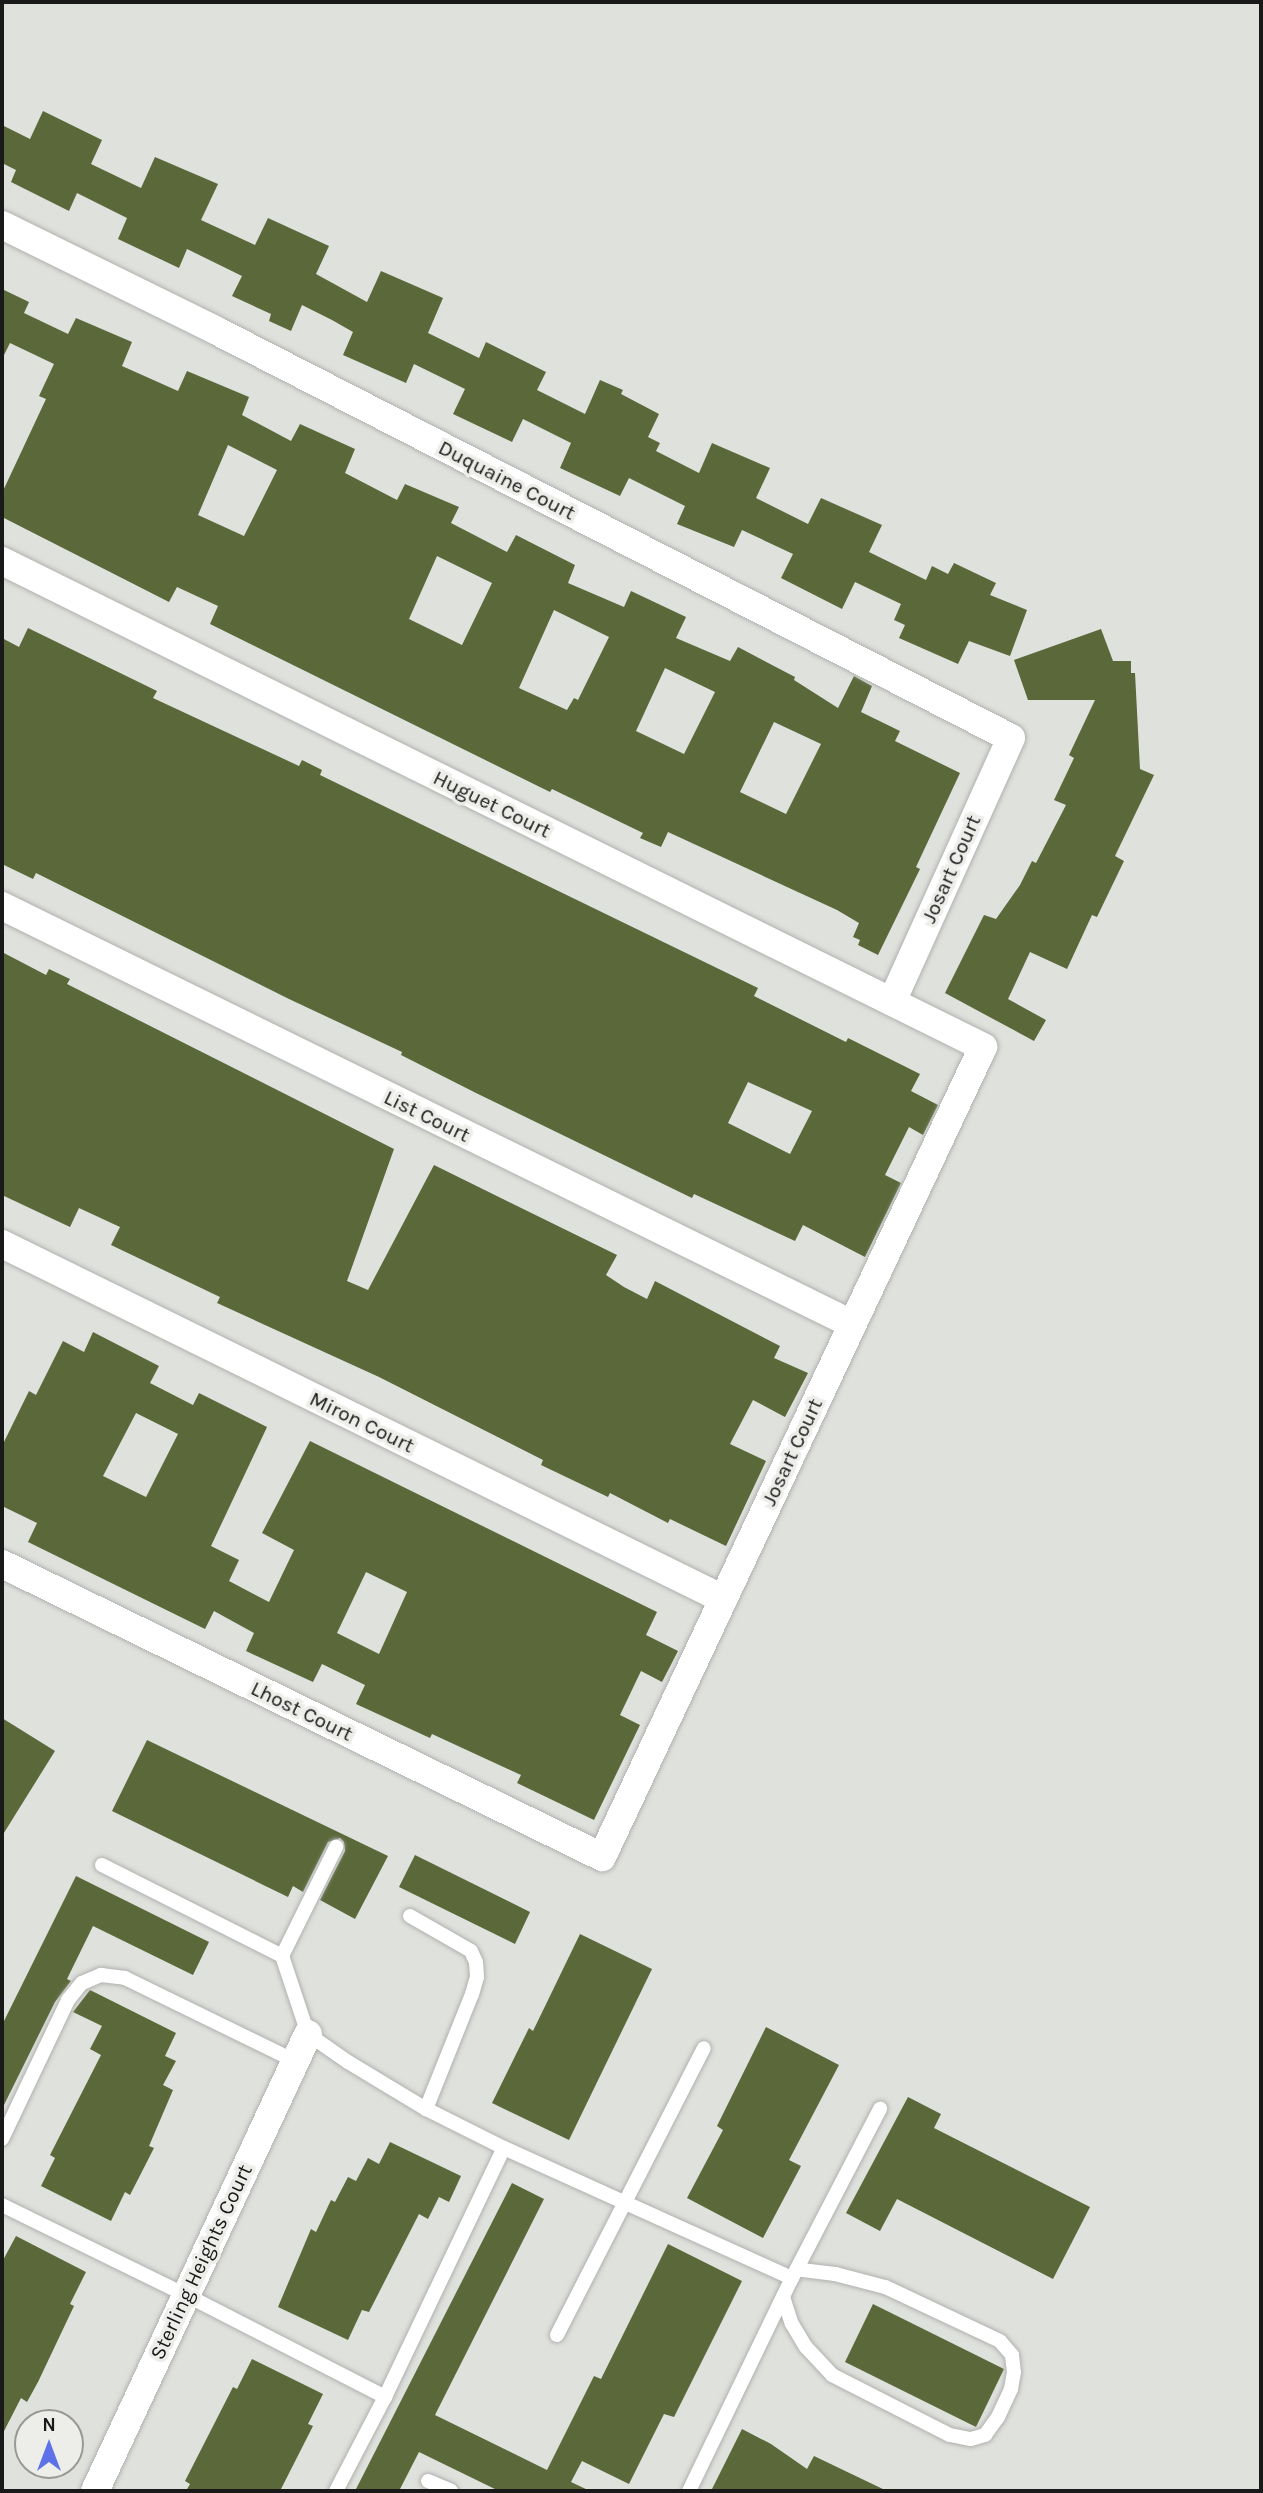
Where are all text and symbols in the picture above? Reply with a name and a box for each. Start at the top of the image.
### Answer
street label: Duquaine Court [434,435,580,525]
street label: Huguet Court [429,765,555,843]
street label: Josart Court [916,811,986,927]
street label: List Court [380,1084,474,1148]
street label: Miron Court [306,1386,418,1458]
street label: Josart Court [756,1394,828,1510]
street label: Lhost Court [247,1675,357,1747]
street label: Sterling Heights Court [145,2160,257,2364]
north arrow [14,2409,84,2479]
text: N [42,2414,56,2436]

